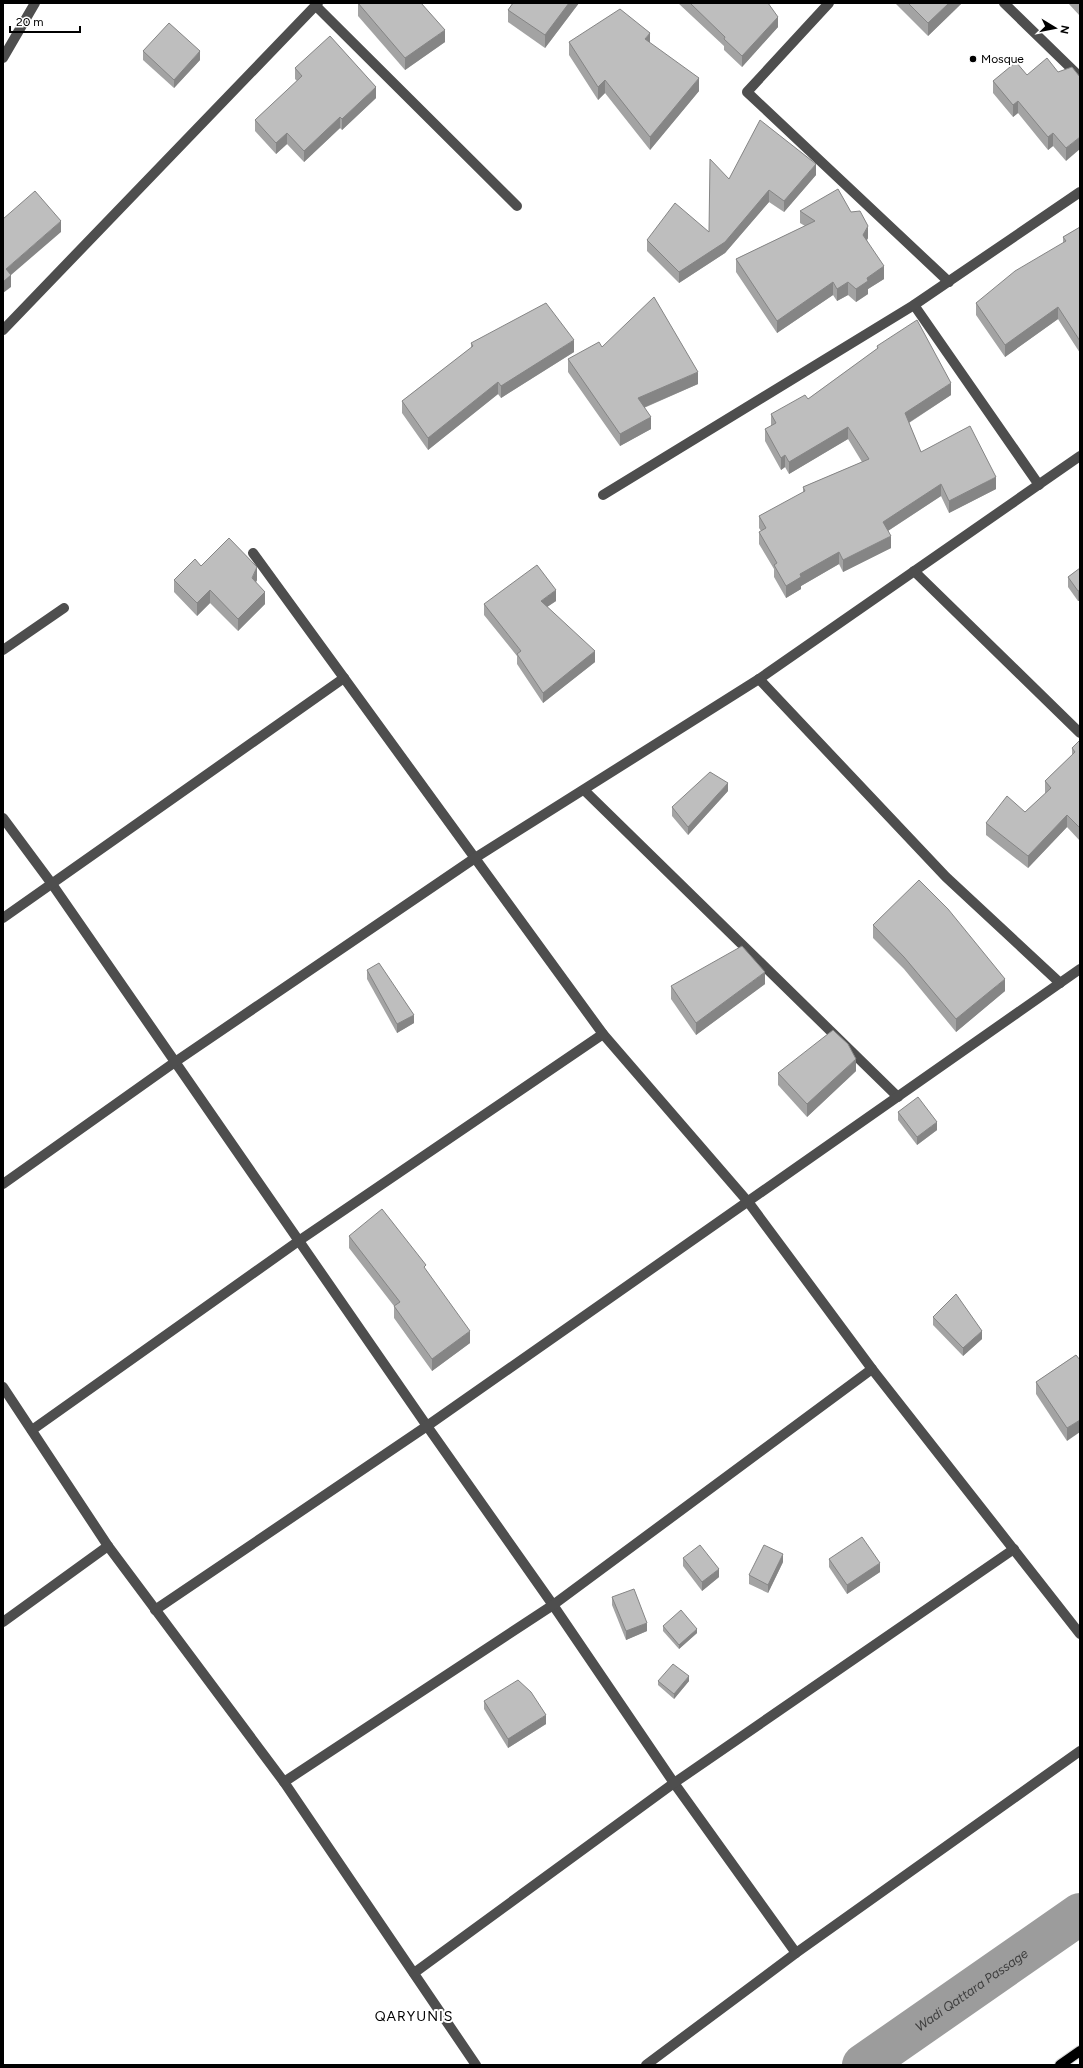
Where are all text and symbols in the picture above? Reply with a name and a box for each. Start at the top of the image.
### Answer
scale bar [10,8,80,34]
north arrow [1035,8,1075,48]
text: 20 m [16,15,44,29]
text: N [1057,24,1071,35]
place label: Mosque [981,52,1024,66]
marker: Mosque [968,54,978,64]
water label: Wadi Qattara Passage [912,1946,1031,2034]
district label: QARYUNIS [375,2008,453,2025]

